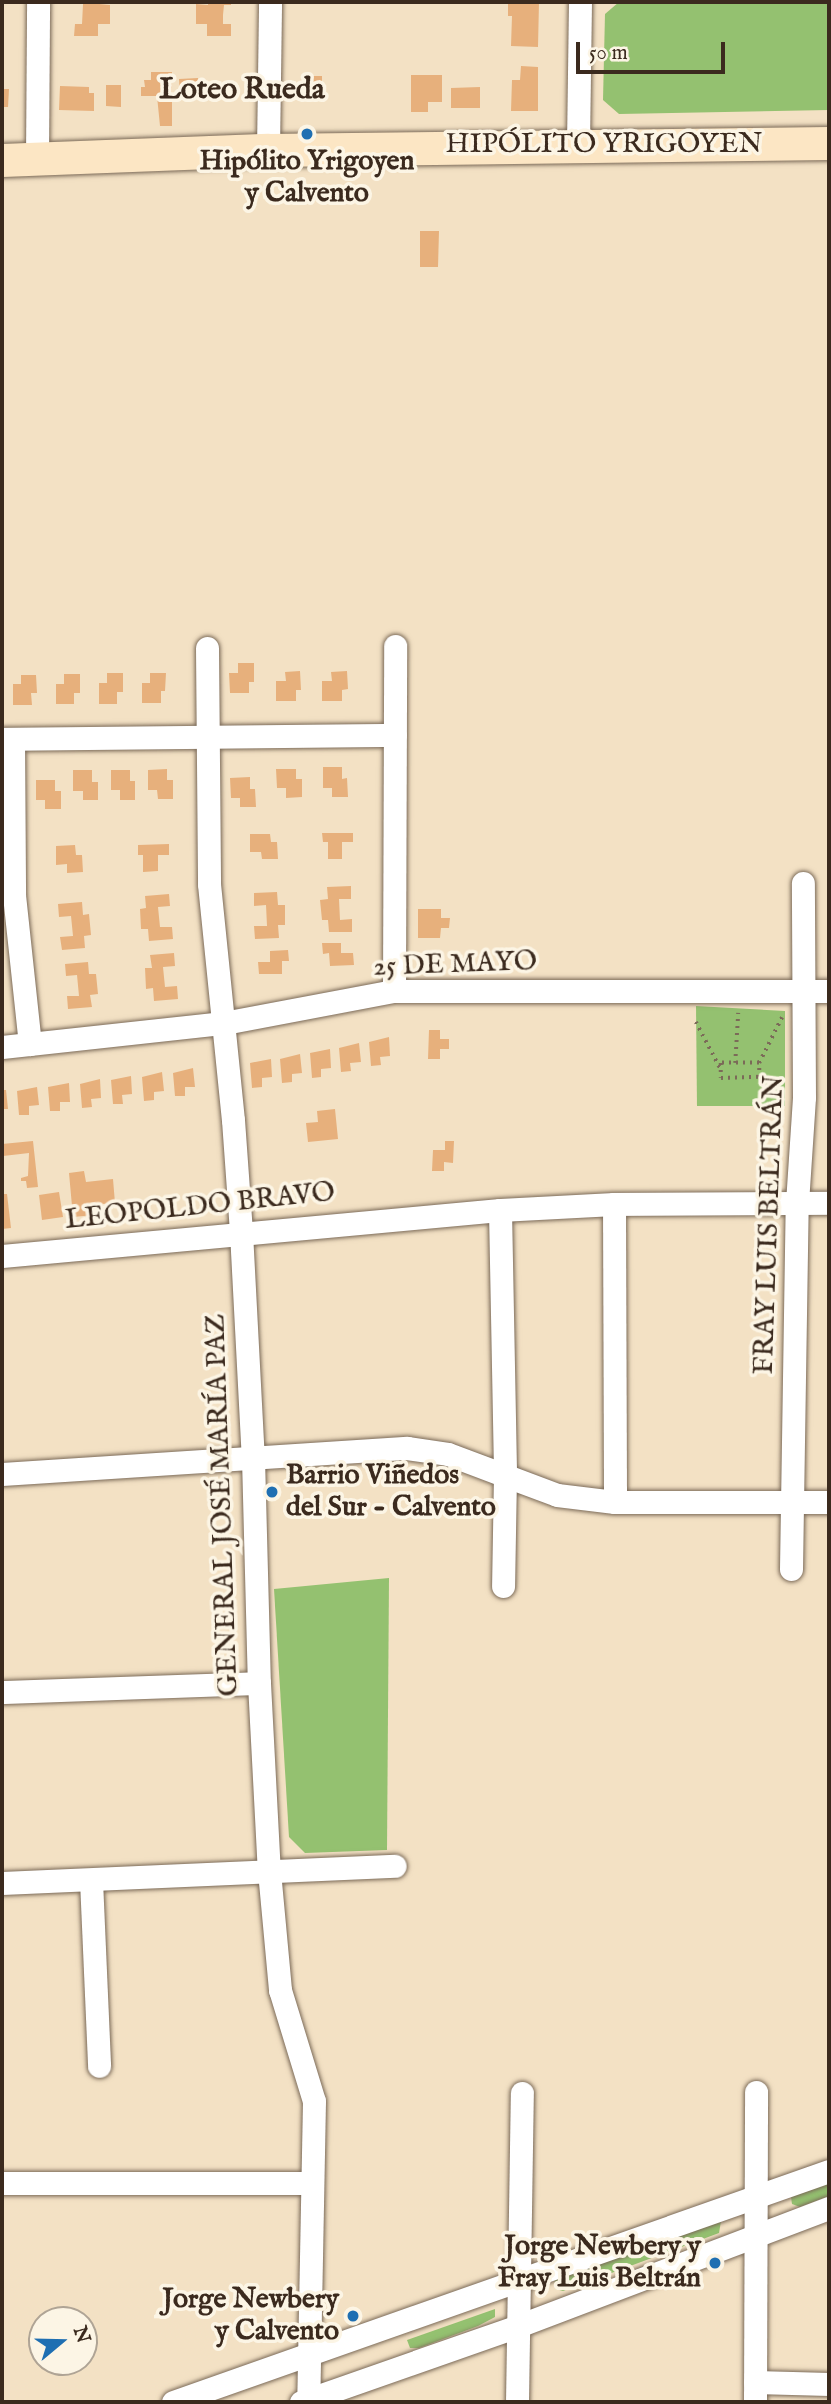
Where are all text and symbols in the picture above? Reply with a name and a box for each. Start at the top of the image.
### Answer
scale bar [579,28,728,72]
text: 50 m [589,40,628,67]
district label: Loteo Rueda [159,72,325,108]
marker: Hipólito Yrigoyen y Calvento [299,126,315,142]
street label: HIPÓLITO YRIGOYEN [445,128,763,162]
place label: Hipólito Yrigoyen y Calvento [200,145,414,211]
street label: 25 DE MAYO [373,945,537,985]
street label: FRAY LUIS BELTRÁN [748,1075,792,1375]
street label: LEOPOLDO BRAVO [63,1176,337,1238]
street label: GENERAL JOSÉ MARÍA PAZ [200,1313,246,1697]
place label: Barrio Viñedos del Sur - Calvento [286,1459,496,1525]
marker: Barrio Viñedos del Sur - Calvento [264,1484,280,1500]
place label: Jorge Newbery y Fray Luis Beltrán [498,2230,701,2296]
marker: Jorge Newbery y Fray Luis Beltrán [707,2255,723,2271]
place label: Jorge Newbery y Calvento [162,2283,339,2349]
north arrow [28,2306,98,2376]
marker: Jorge Newbery y Calvento [345,2308,361,2324]
text: N [67,2323,95,2346]

